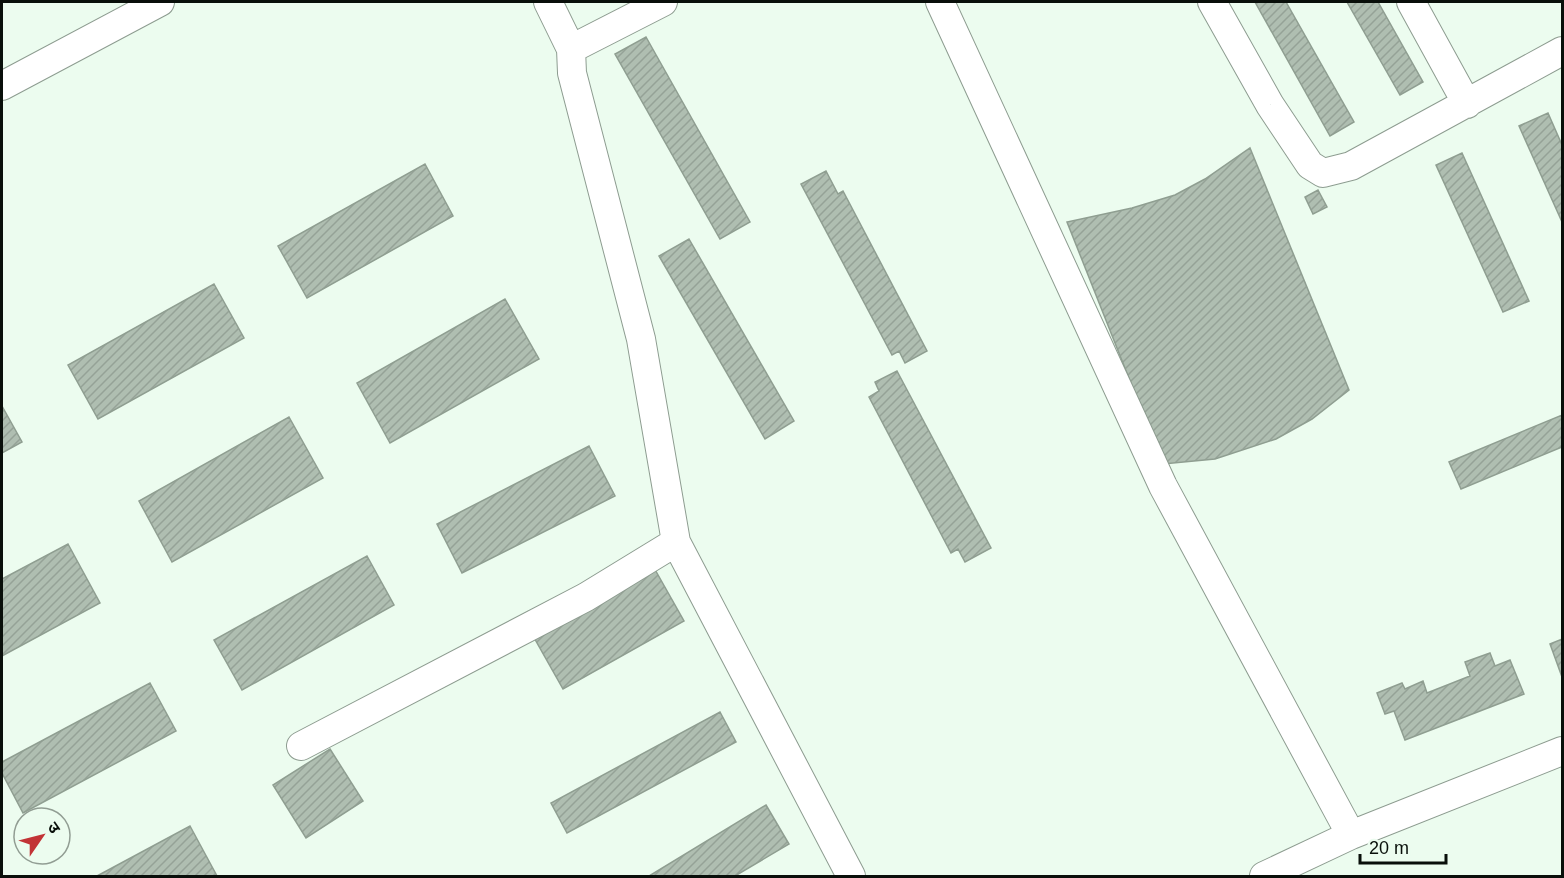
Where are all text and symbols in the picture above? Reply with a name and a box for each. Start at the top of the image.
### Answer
north arrow [12,806,72,866]
text: उ [44,819,64,837]
scale bar [1360,827,1446,865]
text: 20 m [1369,838,1409,858]

